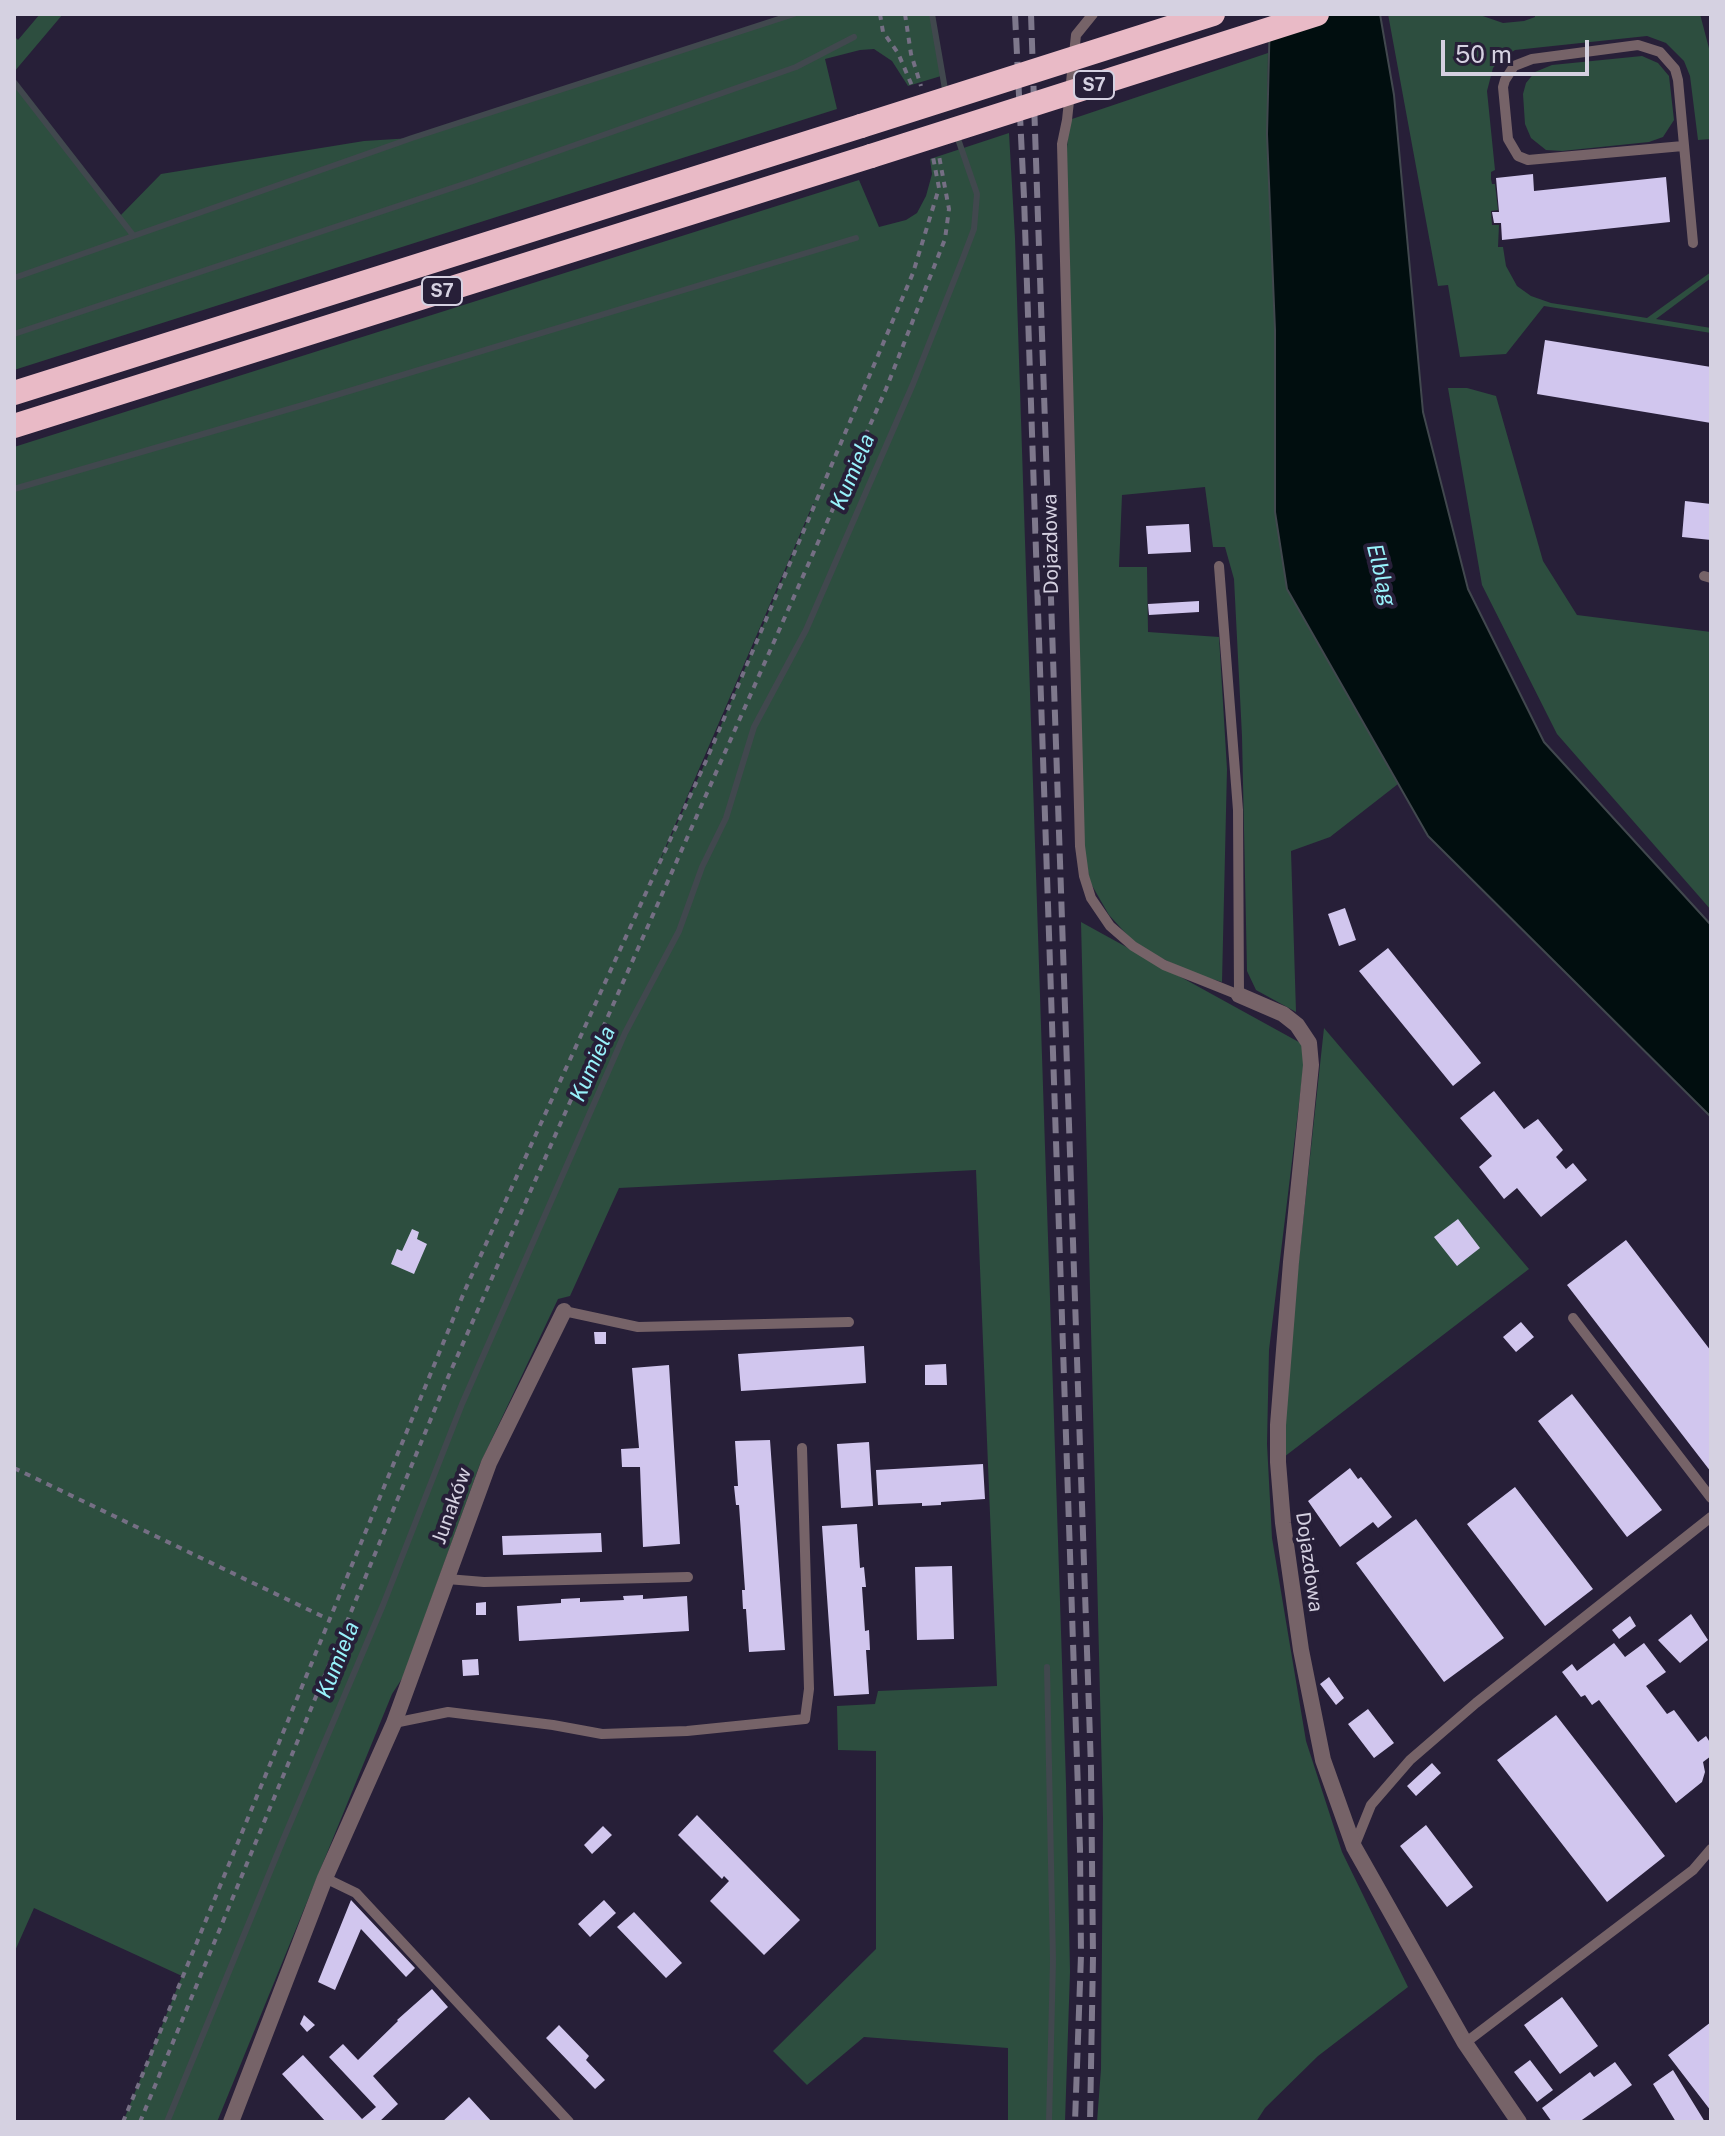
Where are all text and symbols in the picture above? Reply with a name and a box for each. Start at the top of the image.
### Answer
scale bar [1445,24,1593,74]
text: 50 m [1455,40,1512,68]
road number: S7 [1074,71,1114,99]
road number: S7 [422,277,462,305]
water label: Kumiela [825,430,881,514]
street label: Dojazdowa [1038,494,1064,594]
water label: Elbląg [1361,541,1401,609]
water label: Kumiela [565,1022,621,1106]
street label: Junaków [427,1464,477,1548]
street label: Dojazdowa [1290,1511,1328,1613]
water label: Kumiela [311,1618,365,1702]

